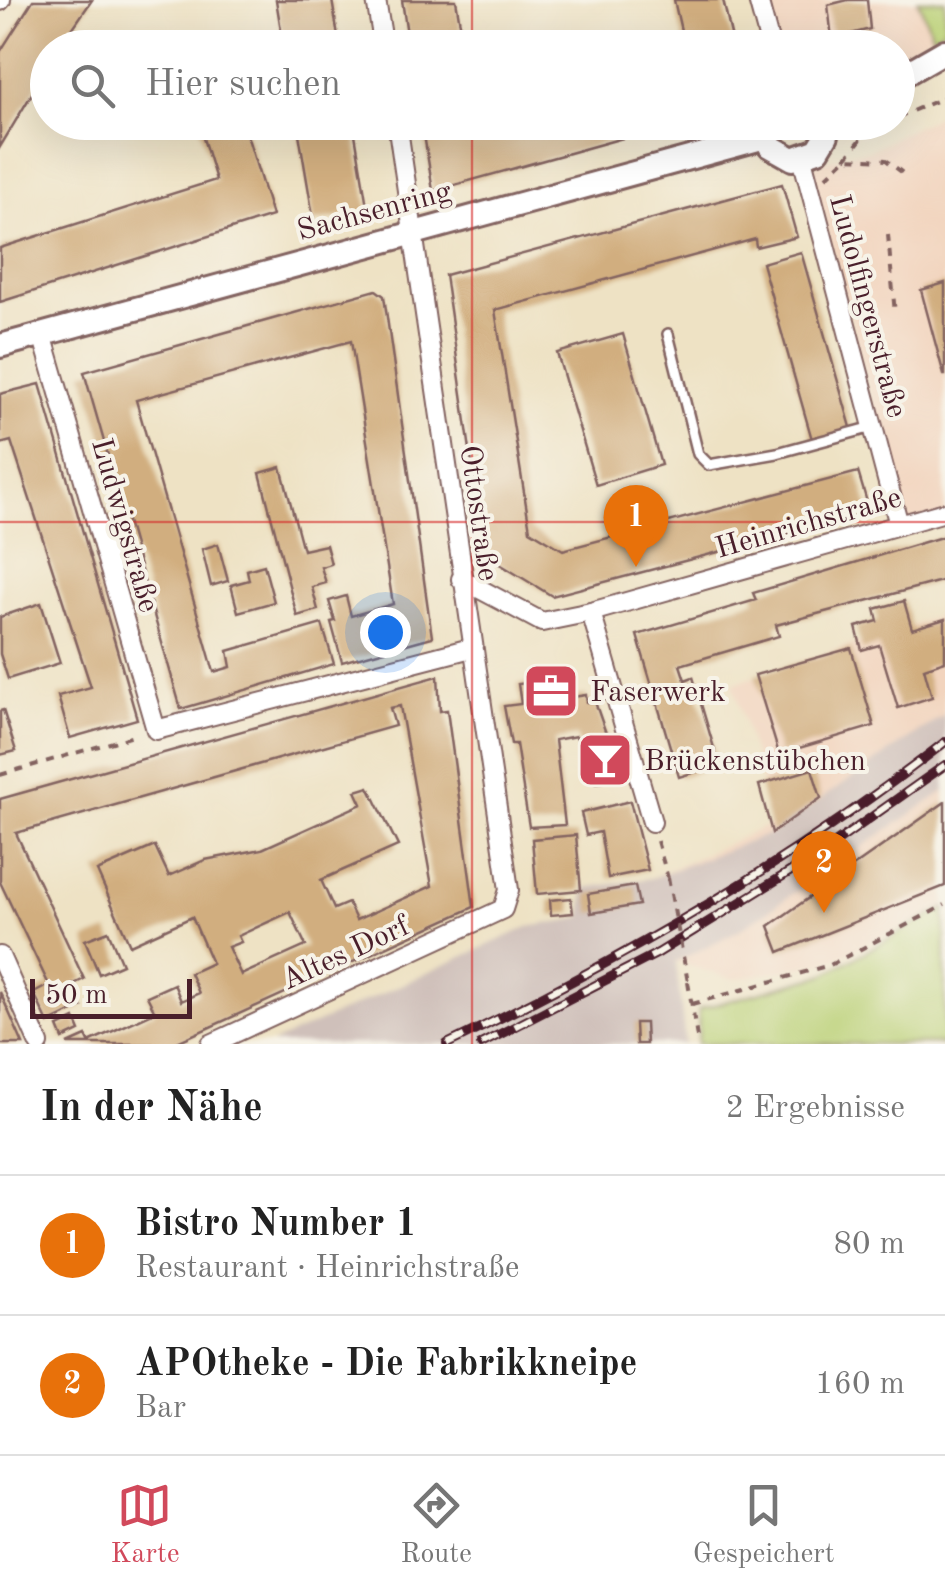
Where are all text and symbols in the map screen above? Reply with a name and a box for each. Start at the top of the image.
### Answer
search box [30,30,915,140]
icon: search [65,58,120,113]
text: Hier suchen [145,66,341,104]
street label: Sachsenring [294,177,455,247]
street label: Ludolfingerstraße [823,192,911,421]
street label: Ludwigstraße [85,435,163,616]
street label: Ottostraße [454,443,502,583]
street label: Heinrichstraße [712,483,905,565]
pin: 1 [604,484,668,567]
your location [360,607,411,658]
office icon: Faserwerk [521,661,581,721]
place label: Faserwerk [590,678,726,708]
bar icon: Brückenstübchen [575,730,635,790]
place label: Brückenstübchen [644,747,866,777]
pin: 2 [792,830,856,913]
street label: Altes Dorf [277,911,415,996]
scale bar [30,974,192,1018]
text: 50 m [45,982,108,1010]
text: In der Nähe [40,1088,263,1130]
text: 2 Ergebnisse [725,1093,905,1125]
text: Bistro Number 1 [135,1206,417,1244]
text: 1 [63,1229,82,1261]
text: 80 m [834,1229,905,1261]
text: Restaurant · Heinrichstraße [135,1253,519,1285]
text: APOtheke - Die Fabrikkneipe [135,1346,638,1384]
text: 2 [63,1369,82,1401]
text: 160 m [815,1369,905,1401]
text: Bar [135,1393,186,1425]
tab: Karte [110,1478,180,1573]
tab: Route [400,1478,472,1573]
tab: Gespeichert [693,1478,835,1573]

